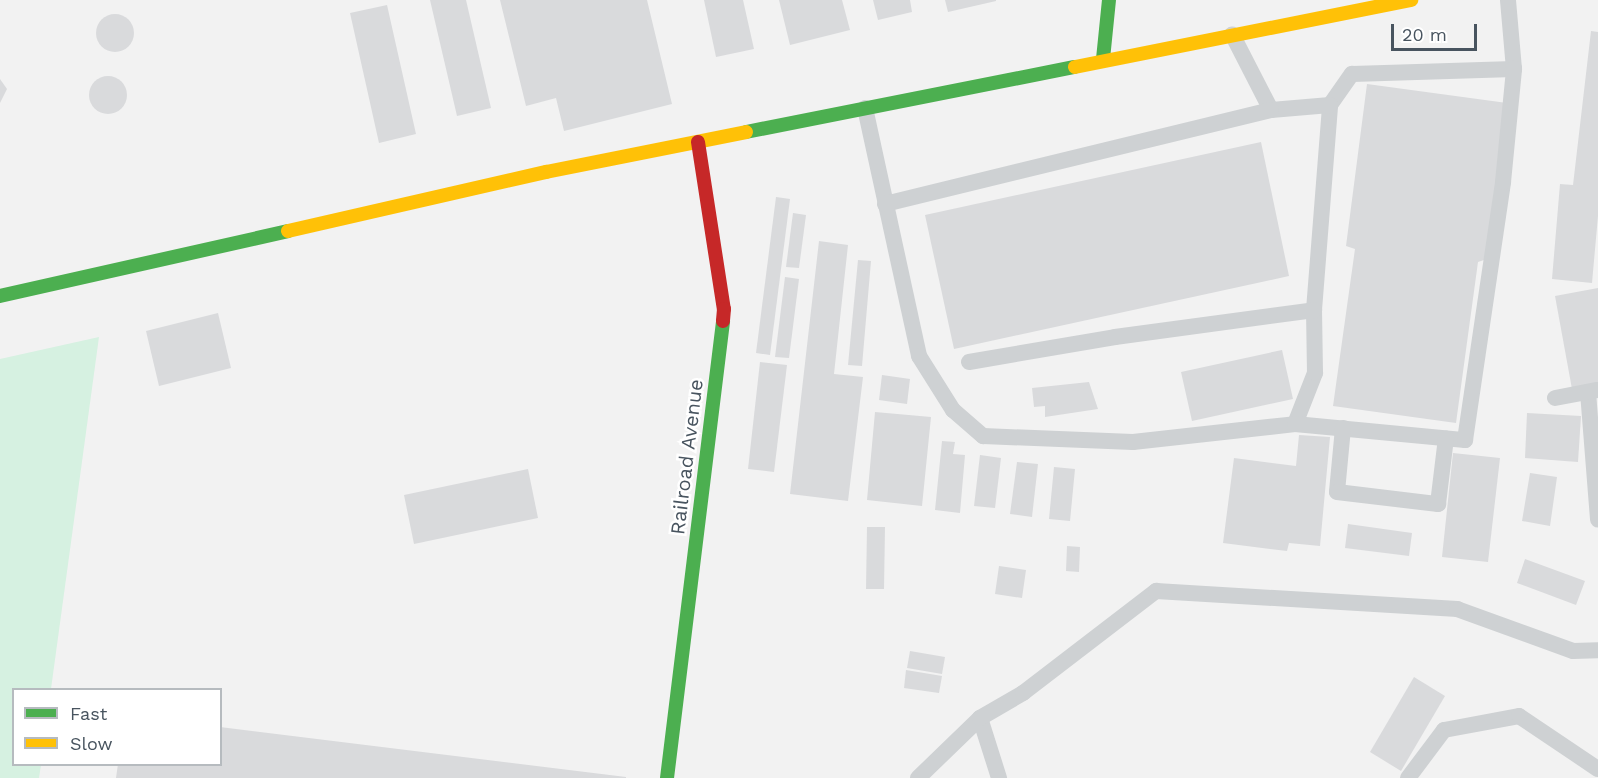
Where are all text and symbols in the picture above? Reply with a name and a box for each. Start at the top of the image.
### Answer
scale bar [1394,12,1480,50]
text: 20 m [1402,24,1447,45]
street label: Railroad Avenue [666,377,708,537]
legend [12,688,222,766]
text: Fast [70,703,107,724]
text: Slow [70,733,113,754]

